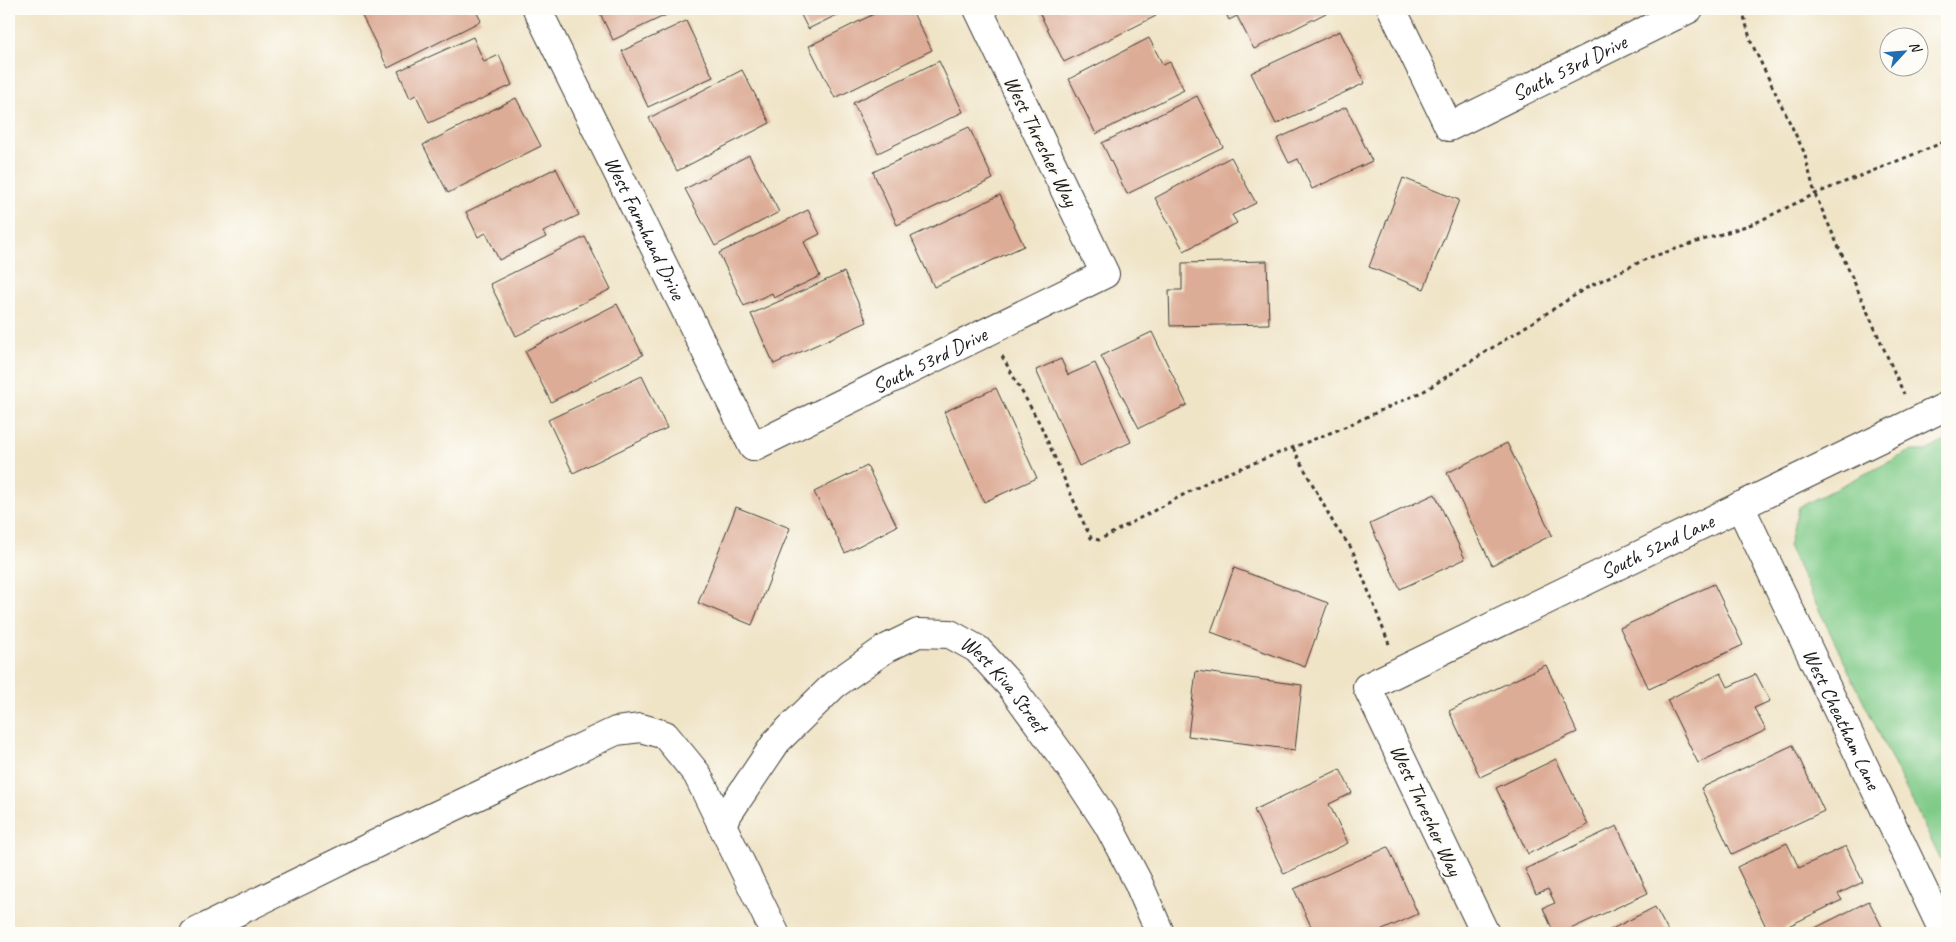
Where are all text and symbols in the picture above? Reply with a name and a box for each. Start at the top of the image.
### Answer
street label: South 53rd Drive [1508,28,1632,107]
north arrow [1878,28,1928,78]
text: N [1906,39,1926,56]
street label: West Thresher Way [998,72,1085,212]
street label: West Farmhand Drive [599,152,692,305]
street label: South 53rd Drive [868,321,992,399]
street label: South 52nd Lane [1596,508,1719,585]
street label: West Kiva Street [956,630,1055,740]
street label: West Cheatham Lane [1797,644,1887,795]
street label: West Thresher Way [1384,740,1469,881]

